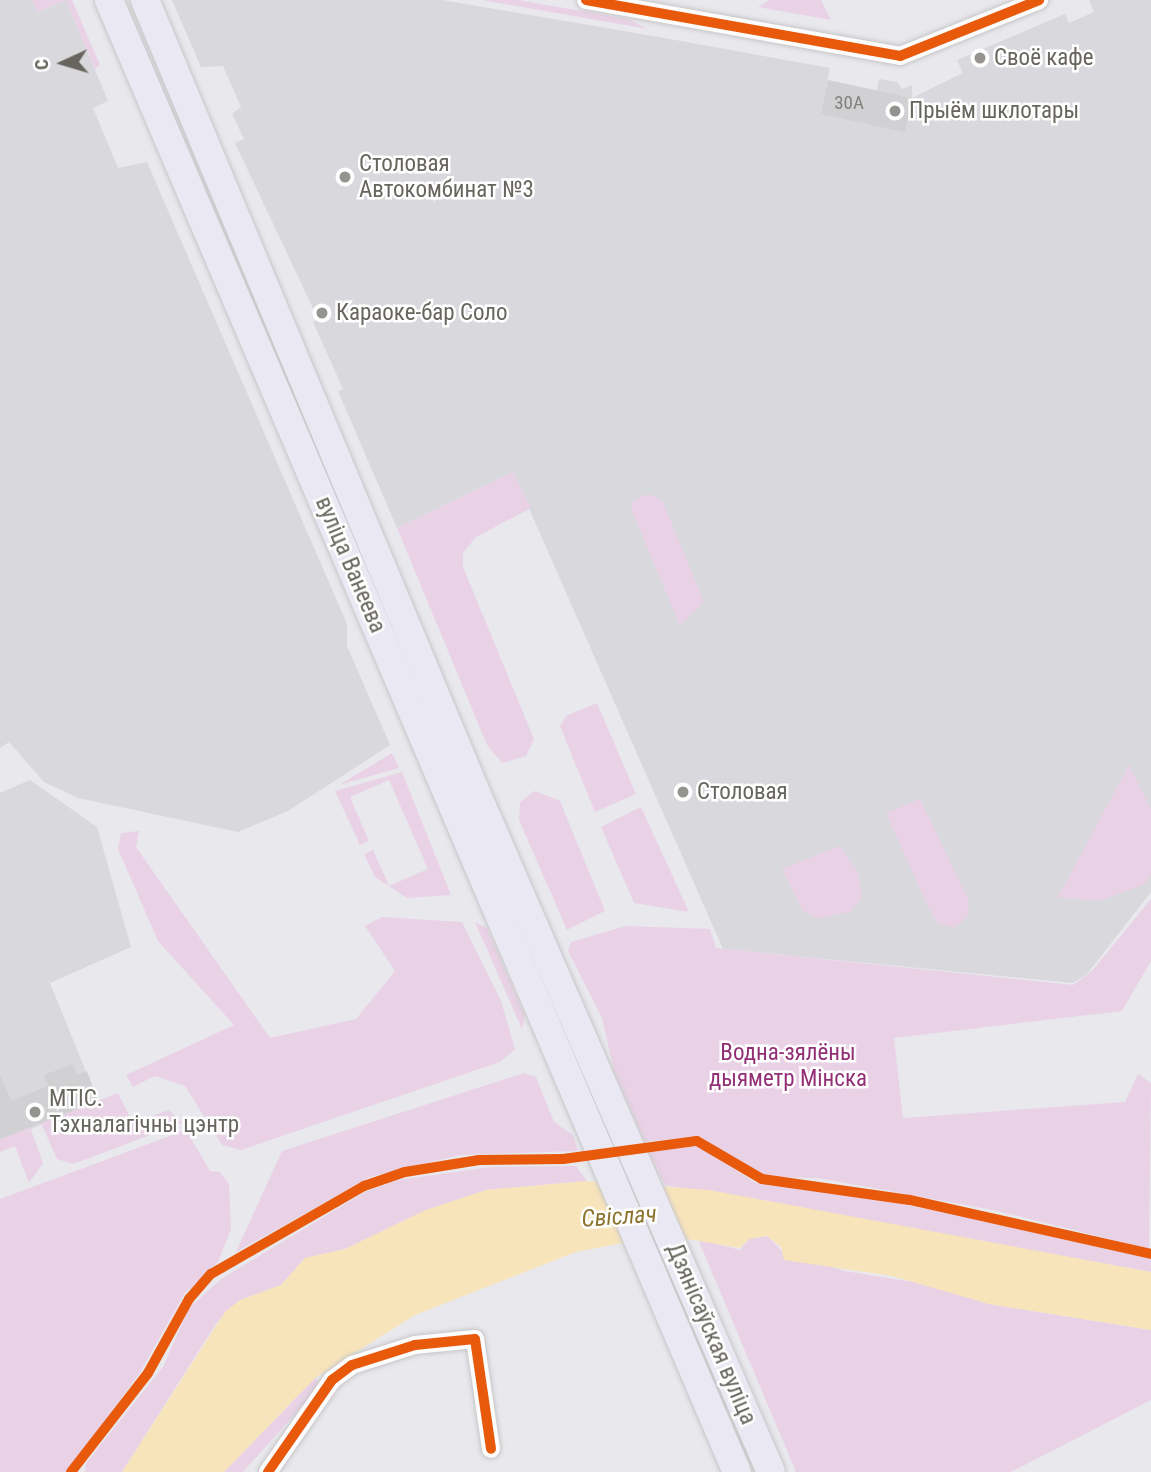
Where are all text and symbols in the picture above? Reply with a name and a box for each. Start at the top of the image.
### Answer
north arrow [28,28,98,98]
place label: Своё кафе [994,44,1094,72]
marker: Своё кафе [972,50,988,66]
text: С [30,58,53,71]
house number: 30А [834,92,864,114]
place label: Прыём шклотары [909,97,1079,125]
marker: Прыём шклотары [887,103,903,119]
place label: Столовая Автокомбинат №3 [359,150,534,204]
marker: Столовая Автокомбинат №3 [337,169,353,185]
place label: Караоке-бар Соло [336,299,508,327]
marker: Караоке-бар Соло [314,305,330,321]
street label: вуліца Ванеева [309,493,391,637]
place label: Столовая [697,778,788,806]
marker: Столовая [675,784,691,800]
park label: Водна-зялёны дыяметр Мінска [709,1039,867,1093]
place label: МТІС. Тэхналагічны цэнтр [49,1085,239,1139]
marker: МТІС. Тэхналагічны цэнтр [27,1104,43,1120]
water label: Свіслач [580,1200,658,1234]
street label: Дзянісаўская вуліца [660,1239,762,1429]

